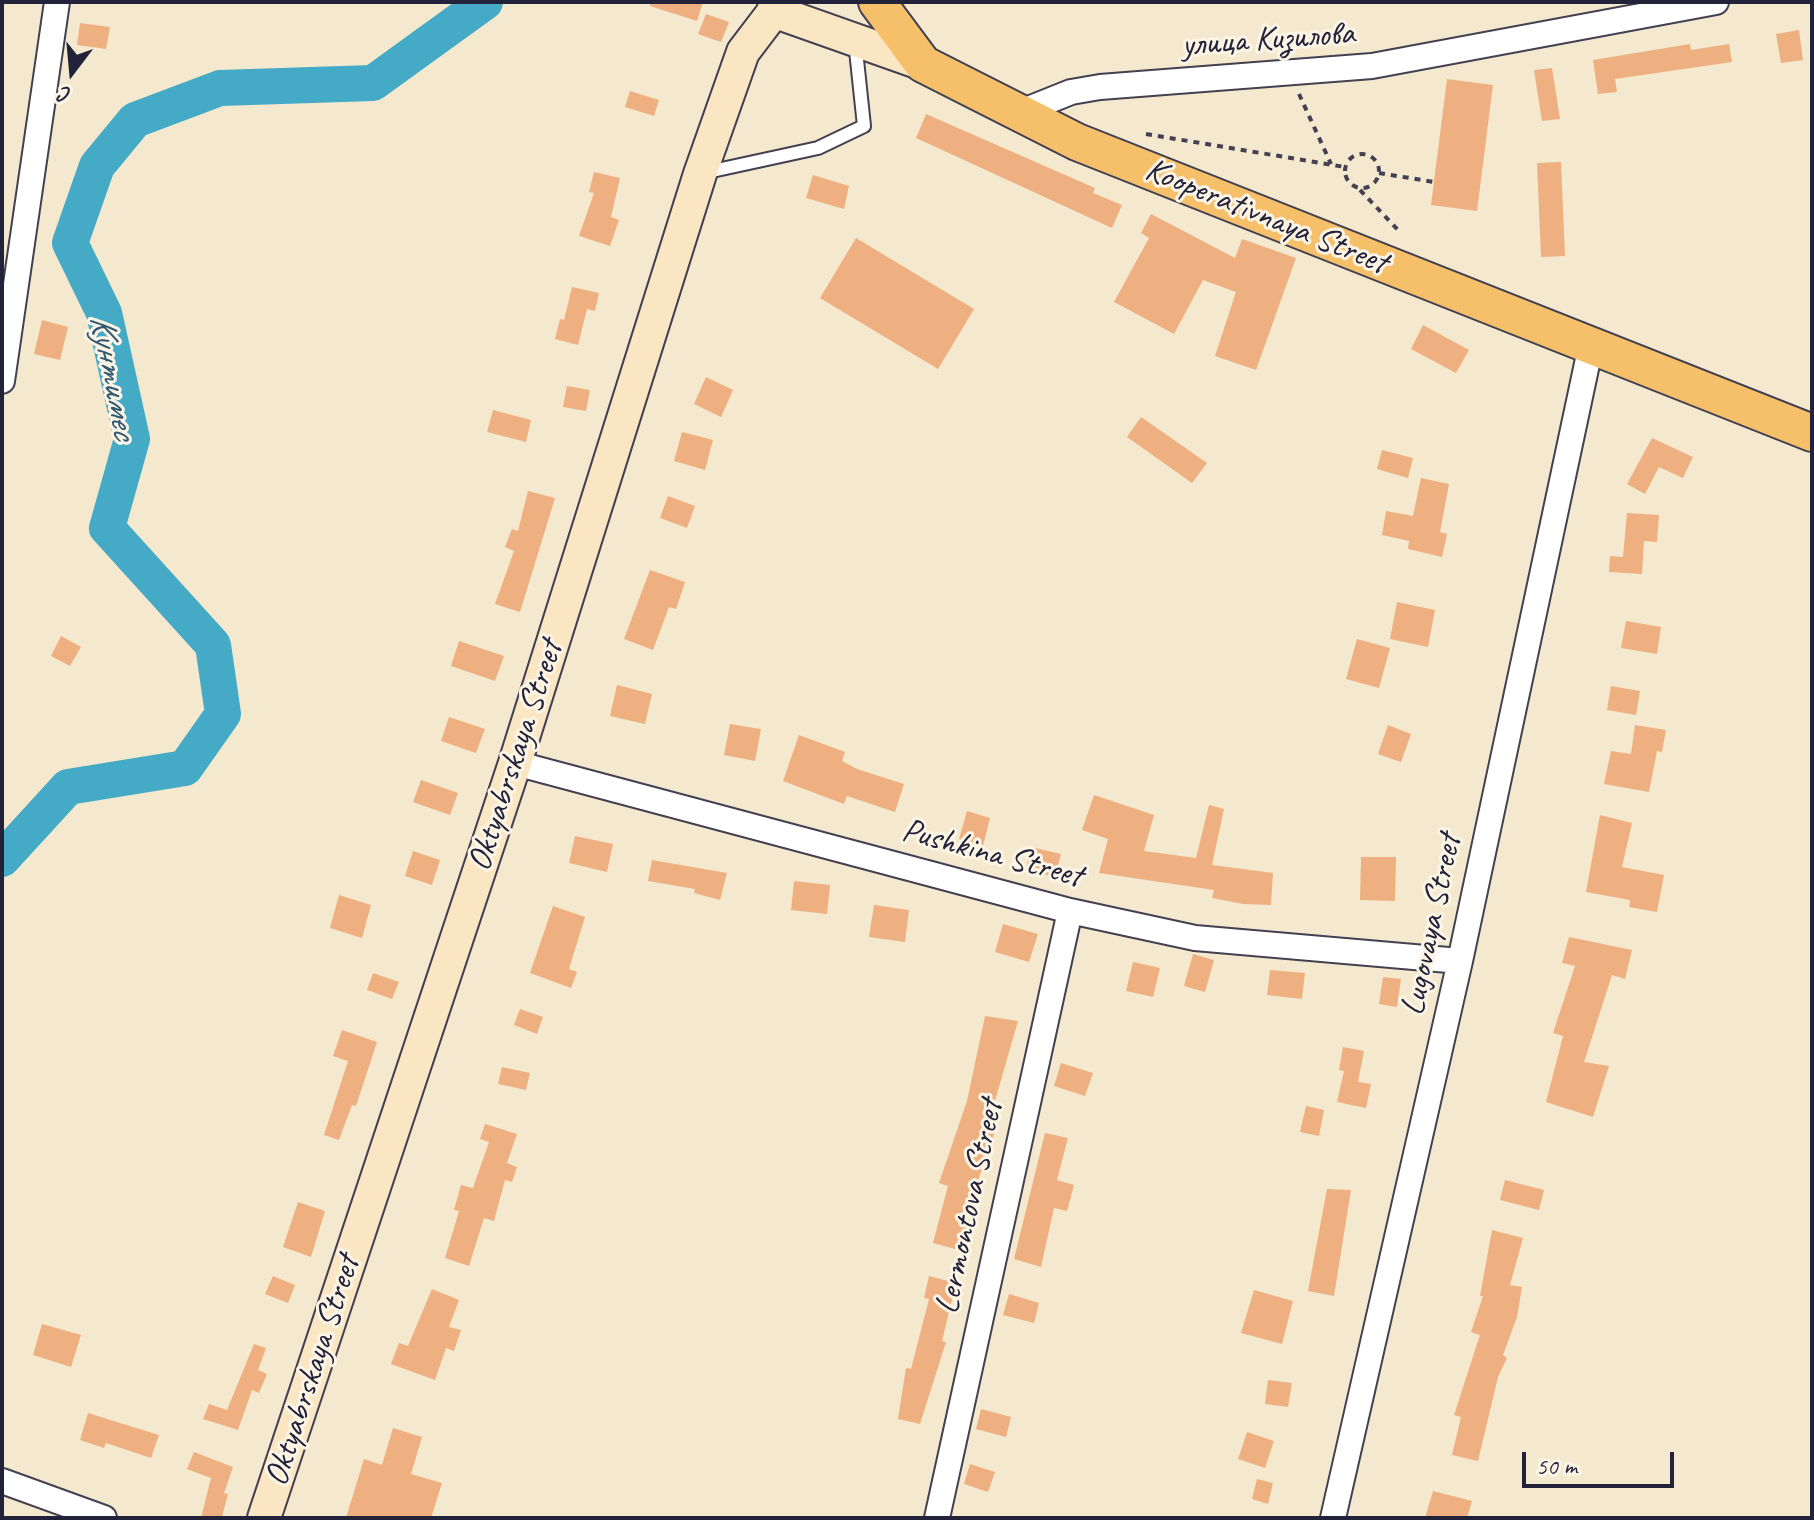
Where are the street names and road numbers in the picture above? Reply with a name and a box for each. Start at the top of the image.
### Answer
street label: улица Кизилова [1180,14,1356,66]
street label: Kooperativnaya Street [1139,150,1393,284]
street label: Oktyabrskaya Street [460,636,572,876]
street label: Pushkina Street [898,810,1086,898]
street label: Lugovaya Street [1393,831,1471,1019]
street label: Lermontova Street [927,1096,1013,1318]
street label: Oktyabrskaya Street [257,1251,369,1491]

